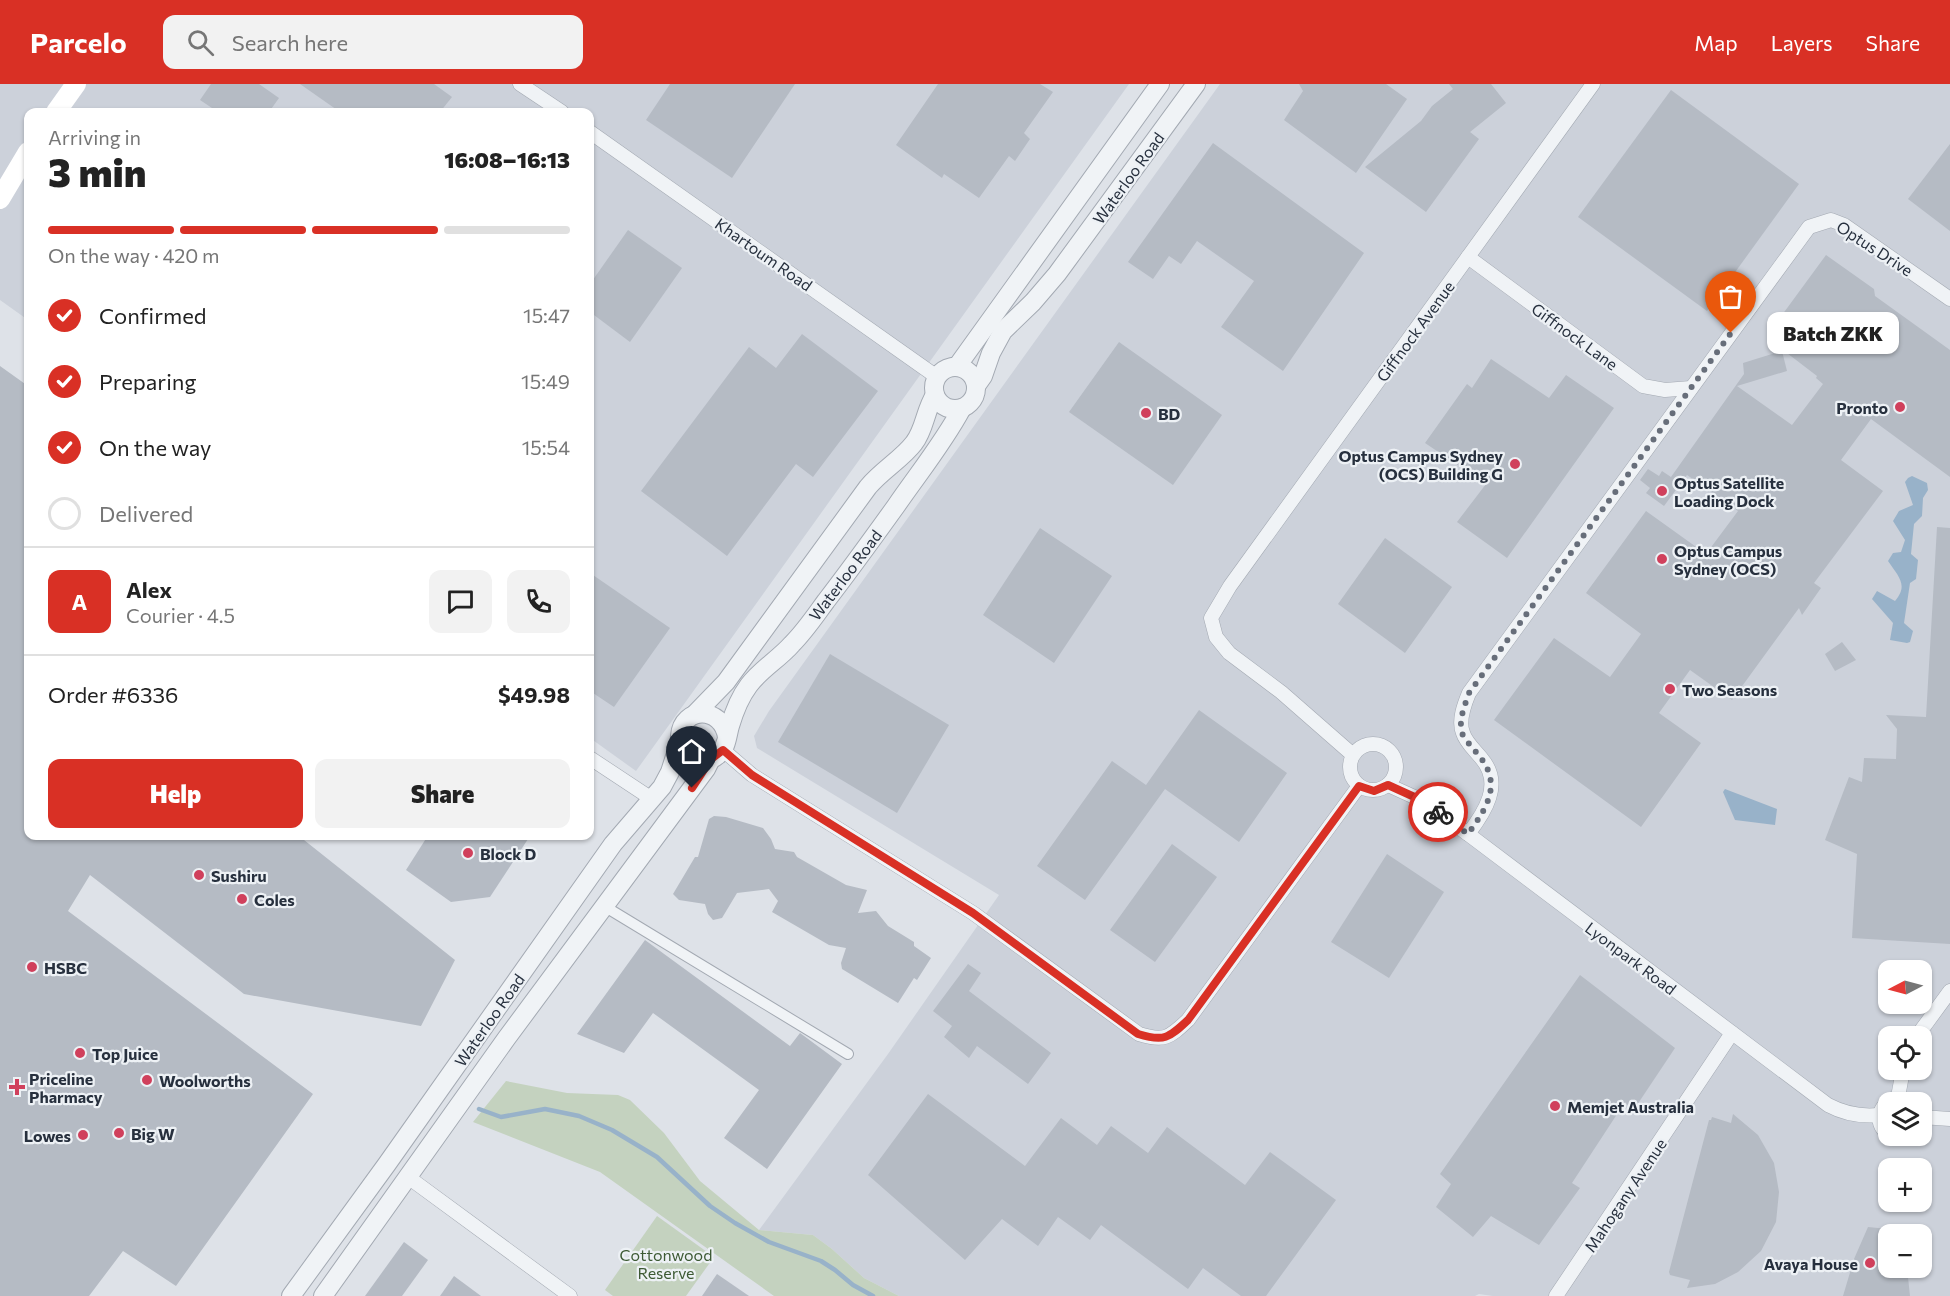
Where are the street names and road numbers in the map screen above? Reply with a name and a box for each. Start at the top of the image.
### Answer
street label: Waterloo Road [1088,128,1168,228]
street label: Khartoum Road [712,214,816,294]
street label: Optus Drive [1833,216,1917,280]
street label: Giffnock Avenue [1372,277,1458,385]
street label: Giffnock Lane [1528,298,1622,374]
street label: Waterloo Road [805,526,885,624]
street label: Lyonpark Road [1582,918,1680,998]
street label: Waterloo Road [450,970,528,1070]
street label: Mahogany Avenue [1580,1135,1670,1255]

